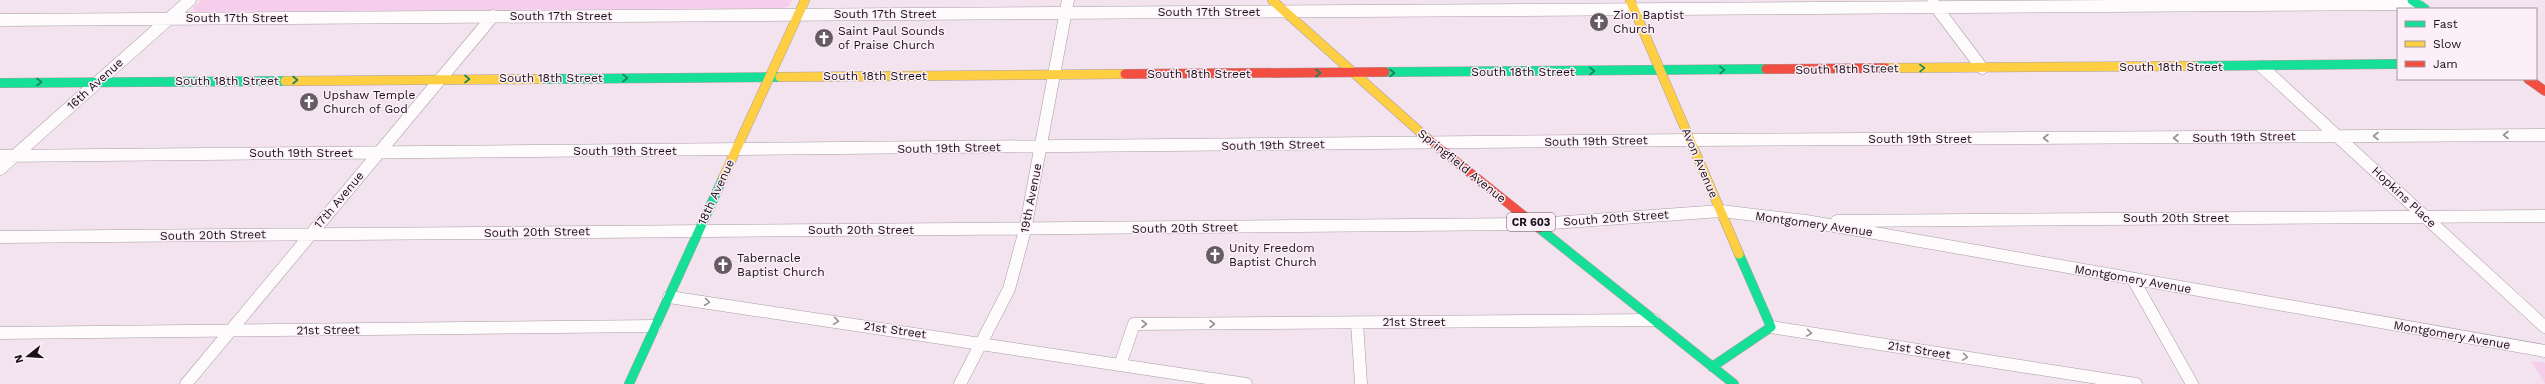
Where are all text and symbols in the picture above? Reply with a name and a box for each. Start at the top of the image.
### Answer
street label: South 17th Street [1158,5,1260,19]
street label: South 17th Street [834,7,936,21]
place label: Zion Baptist Church [1613,8,1684,36]
legend [2397,8,2537,80]
street label: South 17th Street [510,9,612,23]
street label: South 17th Street [186,11,288,25]
church icon: Zion Baptist Church [1588,11,1610,33]
text: Fast [2433,17,2458,31]
place label: Saint Paul Sounds of Praise Church [838,24,944,52]
church icon: Saint Paul Sounds of Praise Church [813,27,835,49]
text: Slow [2433,37,2461,51]
street label: 16th Avenue [64,55,126,113]
text: Jam [2433,57,2458,71]
street label: South 18th Street [2119,60,2223,74]
street label: South 18th Street [1795,61,1899,77]
one-way arrow [1919,64,1925,72]
street label: South 18th Street [1471,65,1575,79]
one-way arrow [1719,66,1725,74]
street label: South 18th Street [1147,67,1251,81]
one-way arrow [1589,67,1595,75]
street label: South 18th Street [823,69,927,83]
one-way arrow [1315,69,1321,77]
one-way arrow [1389,69,1395,77]
street label: South 18th Street [499,71,603,85]
street label: South 18th Street [175,74,279,88]
one-way arrow [622,74,628,82]
one-way arrow [464,75,470,83]
one-way arrow [292,76,298,84]
one-way arrow [36,78,42,86]
place label: Upshaw Temple Church of God [323,88,415,116]
church icon: Upshaw Temple Church of God [298,91,320,113]
street label: Springfield Avenue [1415,126,1509,206]
street label: Avon Avenue [1679,126,1721,200]
street label: South 19th Street [2192,129,2296,145]
one-way arrow [2503,131,2509,139]
street label: South 19th Street [1868,132,1972,146]
one-way arrow [2373,132,2379,140]
street label: South 19th Street [1544,133,1648,149]
one-way arrow [2043,134,2049,142]
one-way arrow [2173,134,2179,142]
street label: South 19th Street [1221,137,1325,153]
street label: South 19th Street [897,140,1001,156]
street label: South 19th Street [573,144,677,158]
street label: South 19th Street [249,146,353,160]
street label: 18th Avenue [695,157,737,227]
street label: 19th Avenue [1017,162,1045,234]
street label: Hopkins Place [2369,164,2439,230]
street label: 17th Avenue [311,169,367,231]
street label: South 20th Street [1563,207,1669,229]
street label: Montgomery Avenue [1754,209,1874,239]
street label: South 20th Street [2123,211,2229,225]
road number: CR 603 [1507,213,1555,231]
street label: South 20th Street [1132,220,1238,236]
street label: South 20th Street [808,223,914,237]
street label: South 20th Street [484,224,590,240]
street label: South 20th Street [160,227,266,243]
place label: Unity Freedom Baptist Church [1229,241,1317,269]
church icon: Unity Freedom Baptist Church [1204,244,1226,266]
place label: Tabernacle Baptist Church [737,251,825,279]
church icon: Tabernacle Baptist Church [712,254,734,276]
street label: Montgomery Avenue [2073,262,2193,296]
one-way arrow [704,297,710,306]
street label: 21st Street [1382,315,1446,329]
one-way arrow [833,316,839,325]
street label: Montgomery Avenue [2392,318,2512,352]
street label: 21st Street [863,319,927,341]
one-way arrow [1141,320,1147,328]
one-way arrow [1209,320,1215,328]
street label: 21st Street [296,322,360,338]
one-way arrow [1806,328,1812,337]
north arrow [8,336,48,376]
street label: 21st Street [1887,338,1951,362]
one-way arrow [1962,352,1968,361]
text: N [12,353,26,365]

